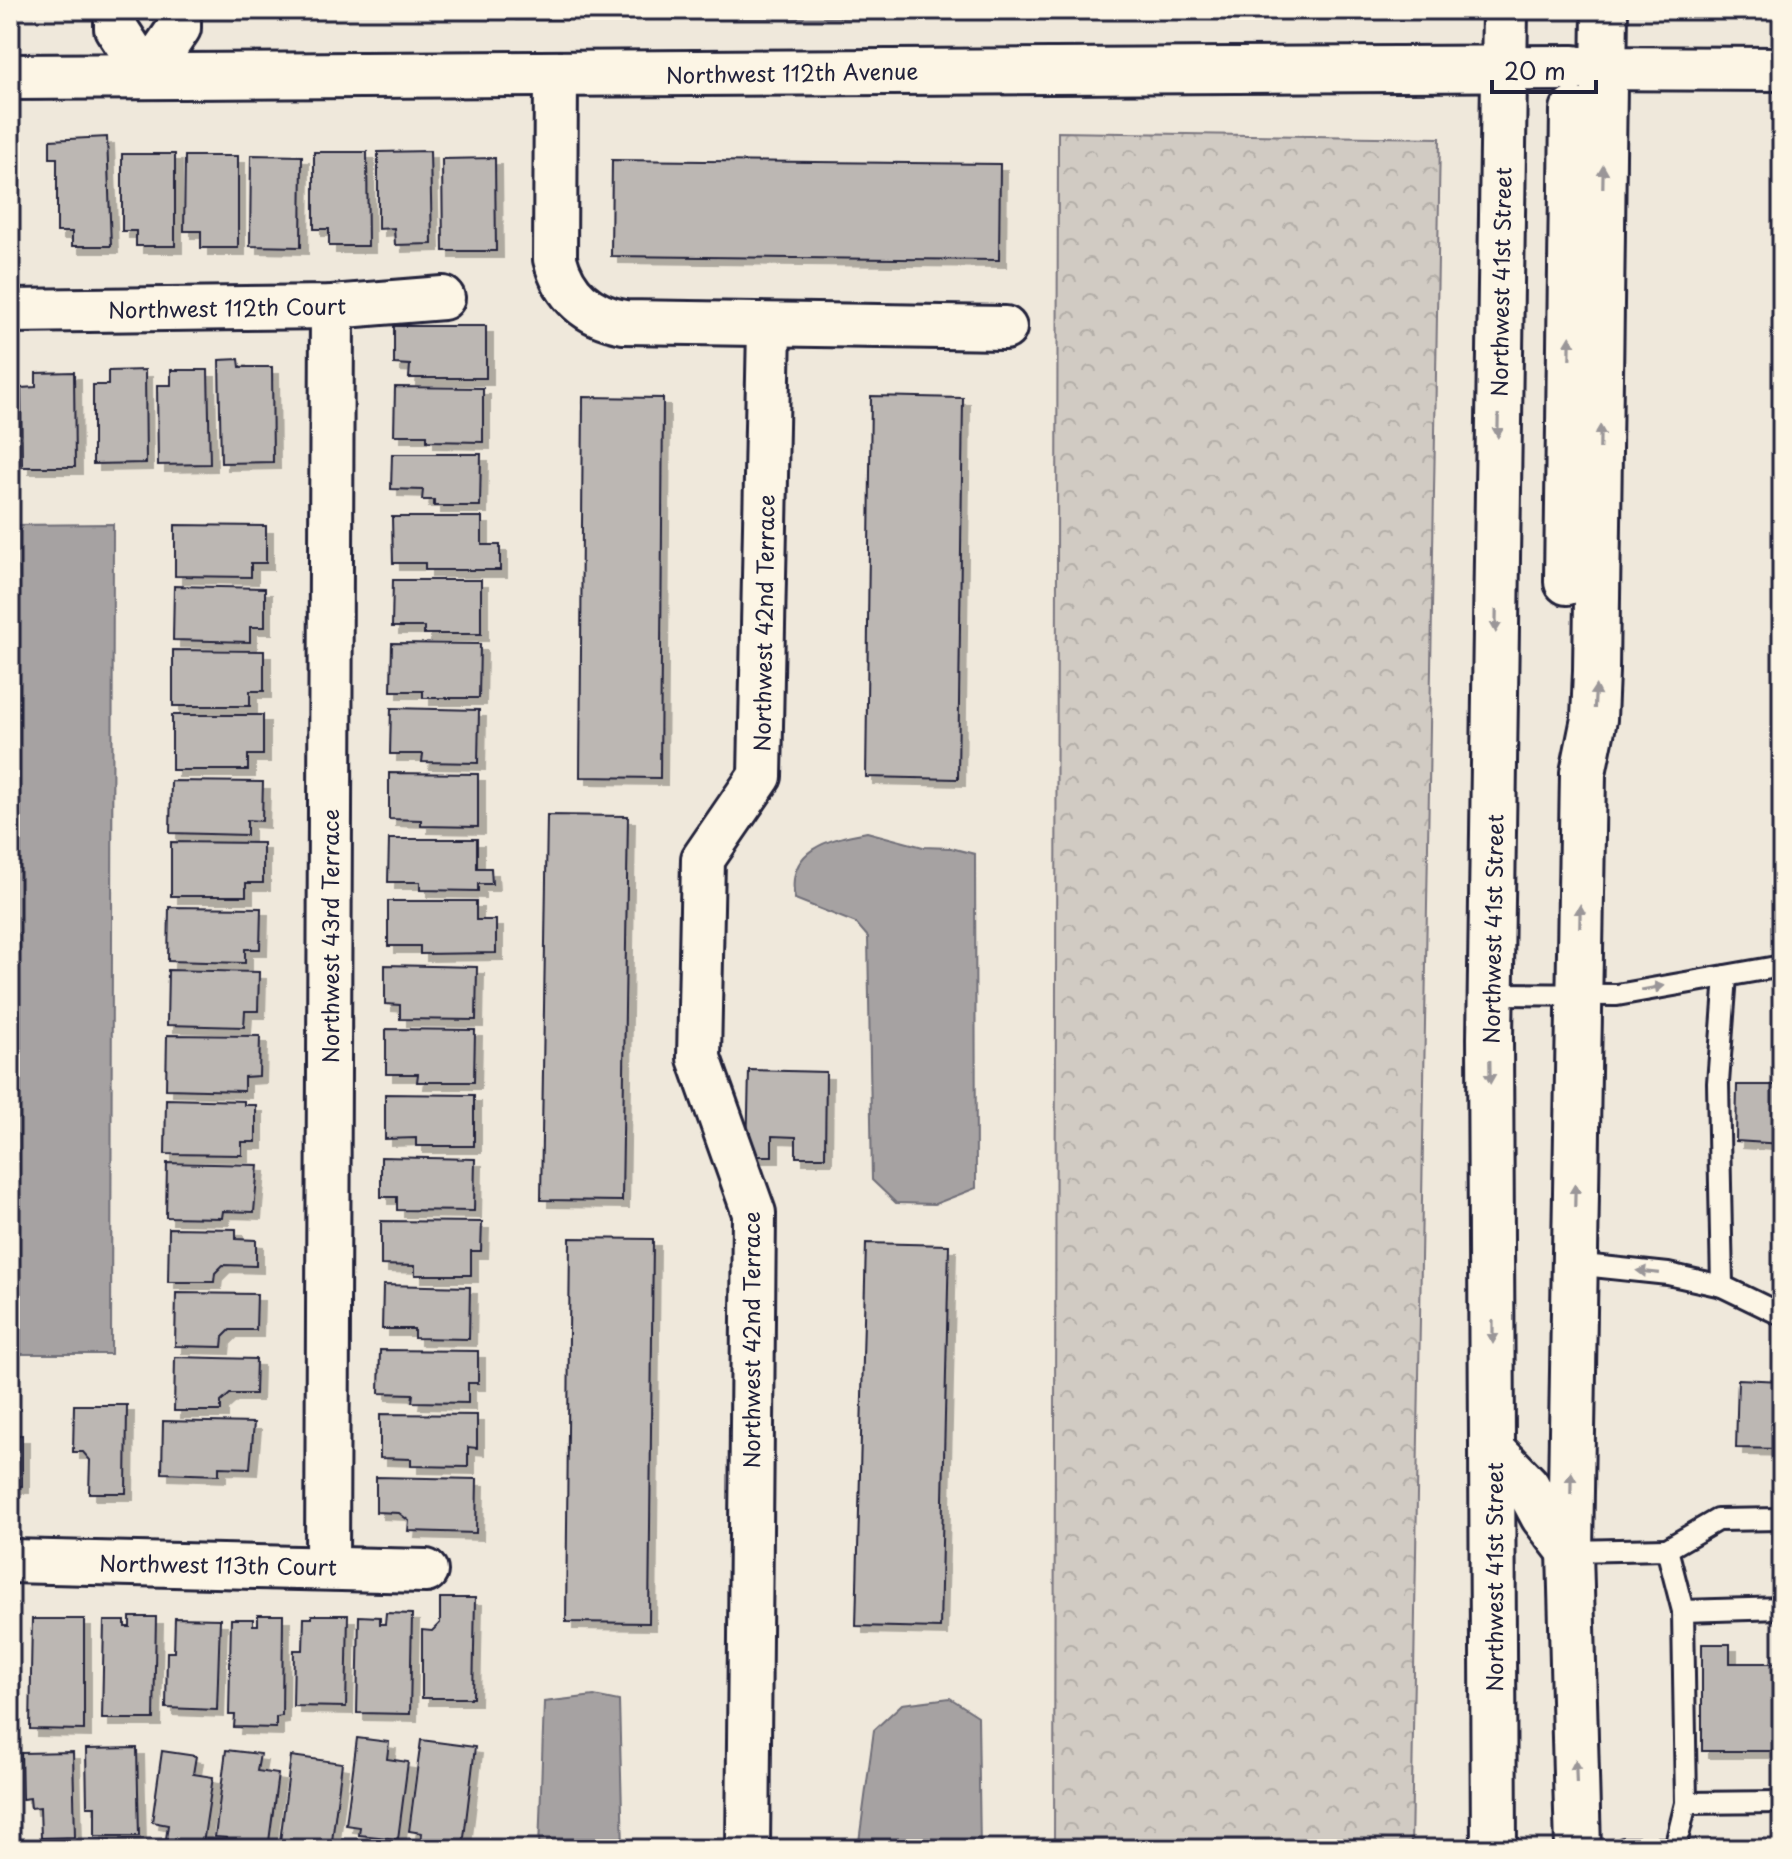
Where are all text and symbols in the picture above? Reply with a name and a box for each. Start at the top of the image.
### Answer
scale bar [1492,44,1596,94]
text: 20 m [1504,52,1566,88]
street label: Northwest 112th Avenue [665,53,919,91]
one-way arrow [1597,164,1609,189]
street label: Northwest 41st Street [1481,167,1519,397]
street label: Northwest 112th Court [108,288,346,326]
one-way arrow [1564,335,1576,360]
one-way arrow [1492,414,1505,439]
one-way arrow [1594,424,1606,449]
street label: Northwest 42nd Terrace [744,494,782,752]
one-way arrow [1490,609,1502,634]
one-way arrow [1588,684,1601,709]
street label: Northwest 43rd Terrace [313,809,346,1063]
street label: Northwest 41st Street [1473,814,1511,1044]
one-way arrow [1574,903,1586,928]
one-way arrow [1641,982,1666,994]
one-way arrow [1484,1060,1496,1085]
one-way arrow [1569,1182,1581,1207]
street label: Northwest 42nd Terrace [734,1211,767,1469]
one-way arrow [1635,1265,1660,1278]
one-way arrow [1487,1320,1499,1345]
street label: Northwest 41st Street [1477,1462,1510,1692]
one-way arrow [1564,1470,1577,1495]
street label: Northwest 113th Court [99,1545,337,1583]
one-way arrow [1569,1758,1582,1783]

